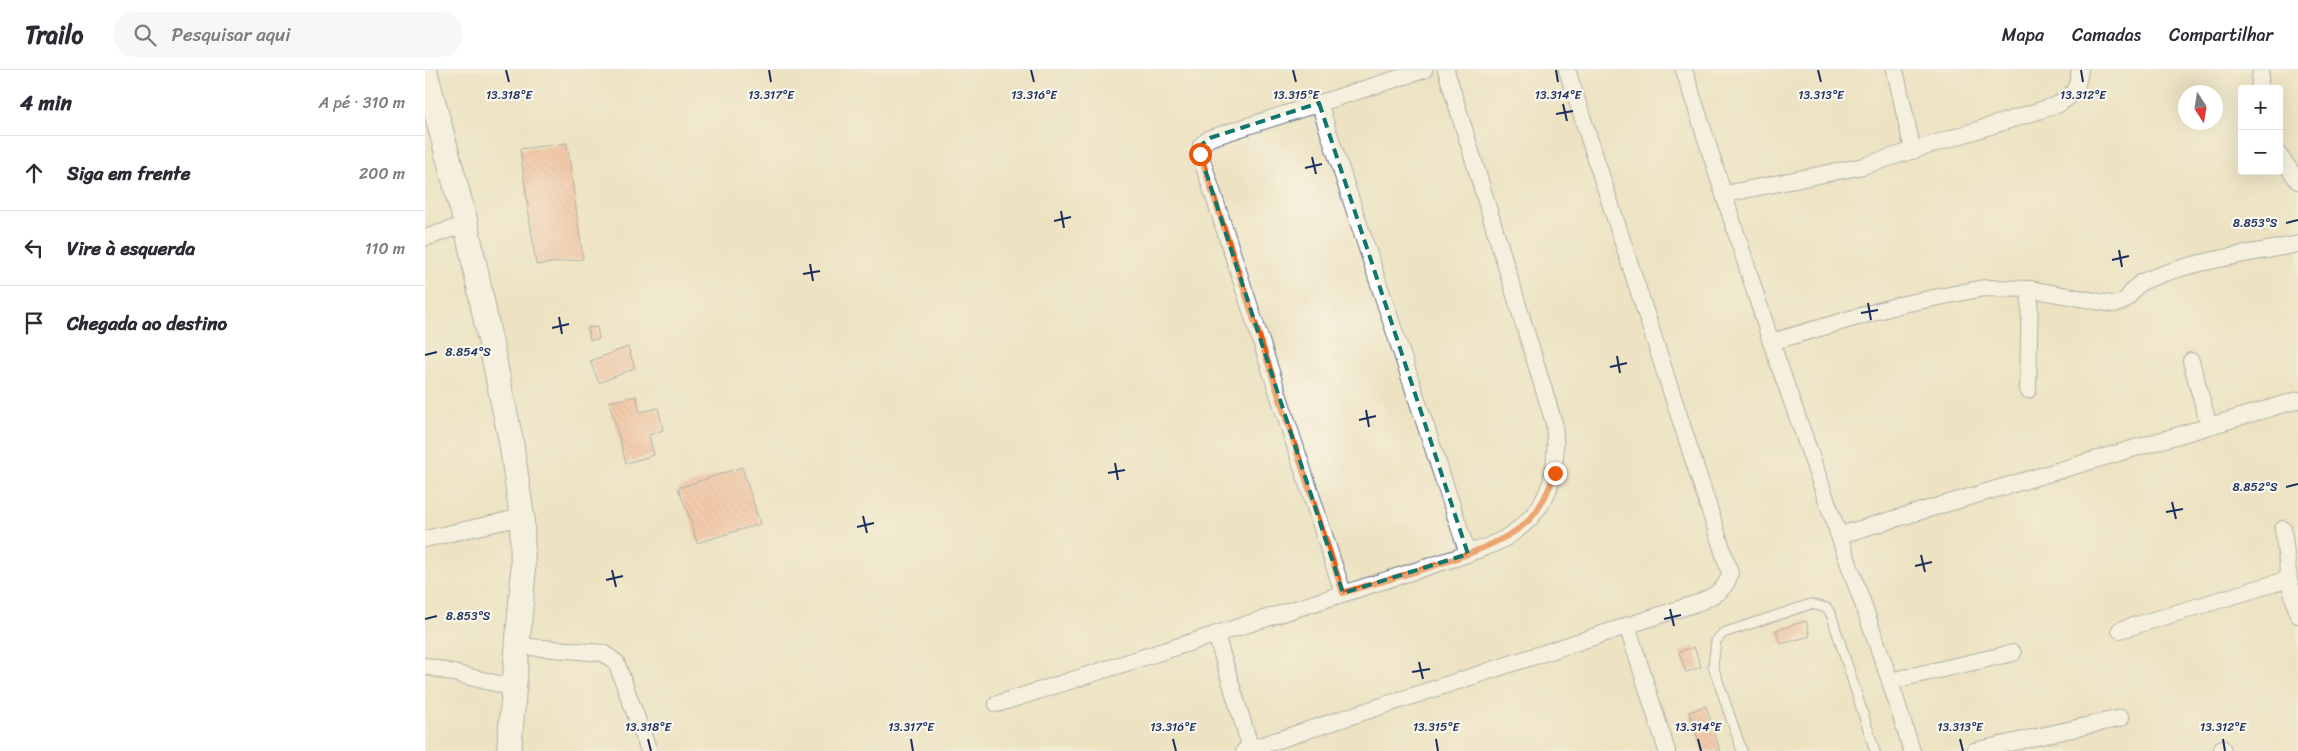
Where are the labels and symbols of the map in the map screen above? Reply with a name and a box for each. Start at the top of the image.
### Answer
text: 13.318°E [486,84,533,106]
text: 13.317°E [748,84,795,106]
text: 13.316°E [1011,84,1058,106]
text: 13.315°E [1273,84,1320,106]
text: 13.314°E [1535,84,1583,106]
text: 13.313°E [1798,84,1845,106]
text: 13.312°E [2060,84,2107,106]
north arrow [2178,85,2223,130]
route start [1189,143,1212,166]
text: 8.853°S [2233,212,2278,234]
text: 8.854°S [445,341,491,363]
route end [1544,462,1567,485]
text: 8.852°S [2232,476,2278,498]
text: 8.853°S [446,605,491,627]
text: 13.318°E [625,716,672,738]
text: 13.317°E [888,716,935,738]
text: 13.316°E [1150,716,1197,738]
text: 13.315°E [1413,716,1460,738]
text: 13.314°E [1675,716,1723,738]
text: 13.313°E [1937,716,1984,738]
text: 13.312°E [2200,716,2247,738]

